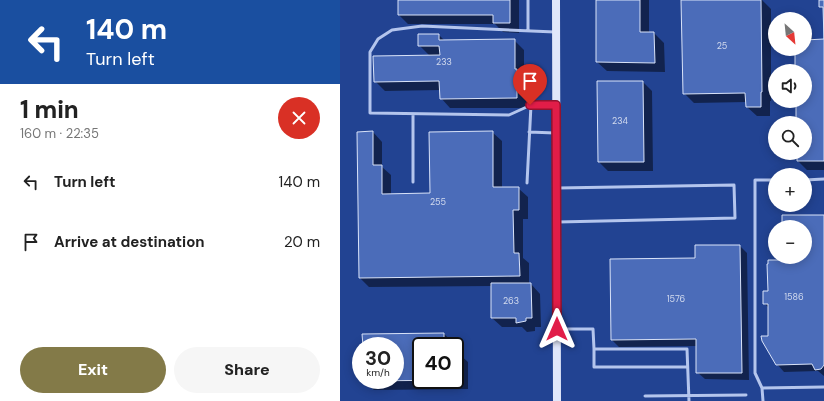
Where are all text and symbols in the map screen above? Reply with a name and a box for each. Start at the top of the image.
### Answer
text: 140 m [86,11,167,48]
north arrow [768,12,812,56]
map controls [768,12,812,264]
icon: left [20,16,72,68]
house number: 25 [717,40,727,52]
text: Turn left [86,47,155,71]
house number: 233 [436,56,452,68]
pin [513,64,547,105]
button: sound [768,64,812,108]
icon: arrive [519,70,541,92]
text: 1 min [20,94,79,125]
button: close [278,97,320,139]
house number: 234 [612,115,629,127]
button: search [768,116,812,160]
text: 160 m · 22:35 [20,125,99,142]
button: + [768,168,812,212]
icon: left [20,171,42,193]
text: Turn left [54,172,115,192]
text: 140 m [279,172,320,192]
house number: 255 [430,196,446,208]
button: − [768,220,812,264]
icon: arrive [20,231,42,253]
text: Arrive at destination [54,232,205,252]
text: 20 m [284,232,320,252]
house number: 1586 [784,291,804,303]
house number: 1576 [667,293,686,305]
house number: 263 [503,295,519,307]
position arrow [536,308,578,350]
speed limit sign: 40 [412,337,464,389]
text: 30 [365,345,391,371]
button: Exit [20,347,166,393]
button: Share [174,347,320,393]
text: km/h [366,366,390,379]

